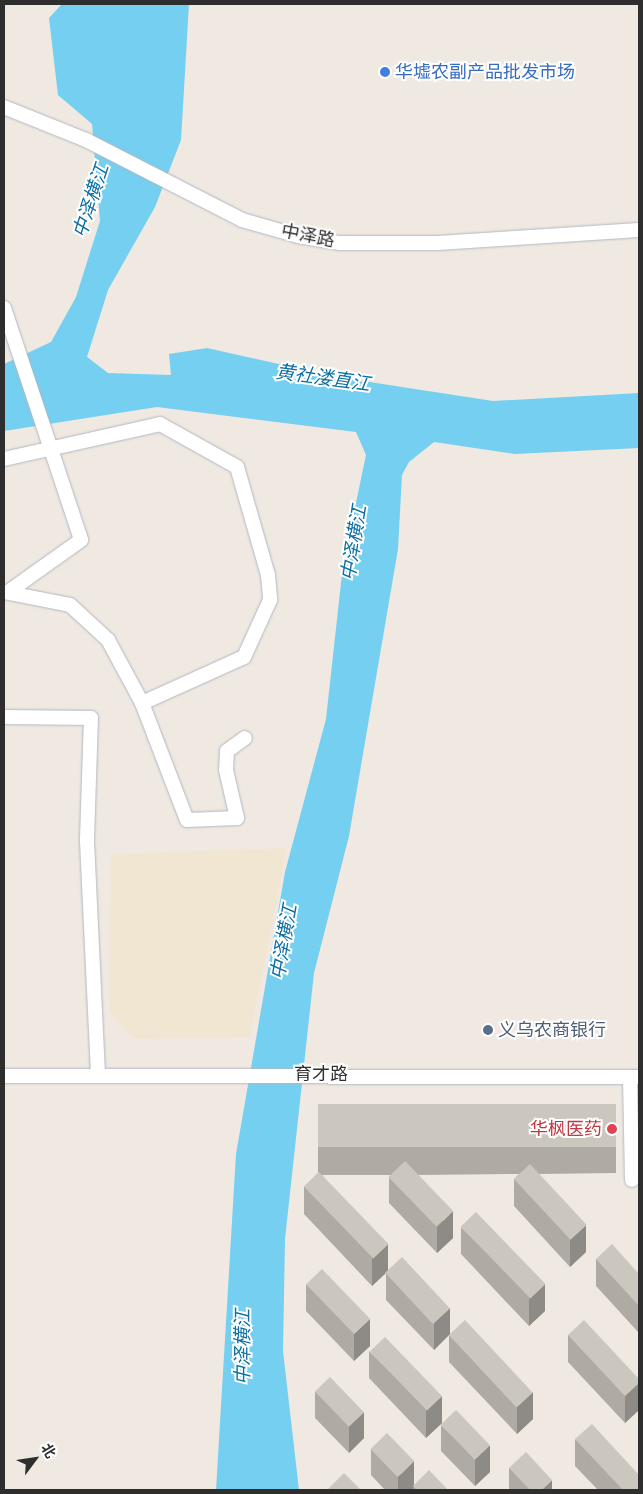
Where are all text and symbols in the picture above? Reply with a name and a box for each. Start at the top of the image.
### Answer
place label: 华墟农副产品批发市场 [395,61,575,83]
marker: 华墟农副产品批发市场 [379,66,391,78]
water label: 中泽横江 [68,161,114,241]
street label: 中泽路 [279,220,337,252]
water label: 黄社溇直江 [274,360,372,396]
water label: 中泽横江 [337,504,371,582]
water label: 中泽横江 [266,903,302,981]
place label: 义乌农商银行 [498,1019,606,1041]
marker: 义乌农商银行 [482,1024,494,1036]
street label: 育才路 [294,1063,348,1085]
place label: 华枫医药 [530,1118,602,1140]
marker: 华枫医药 [606,1123,618,1135]
water label: 中泽横江 [232,1309,254,1385]
north arrow [10,1434,60,1484]
text: 北 [37,1441,59,1461]

